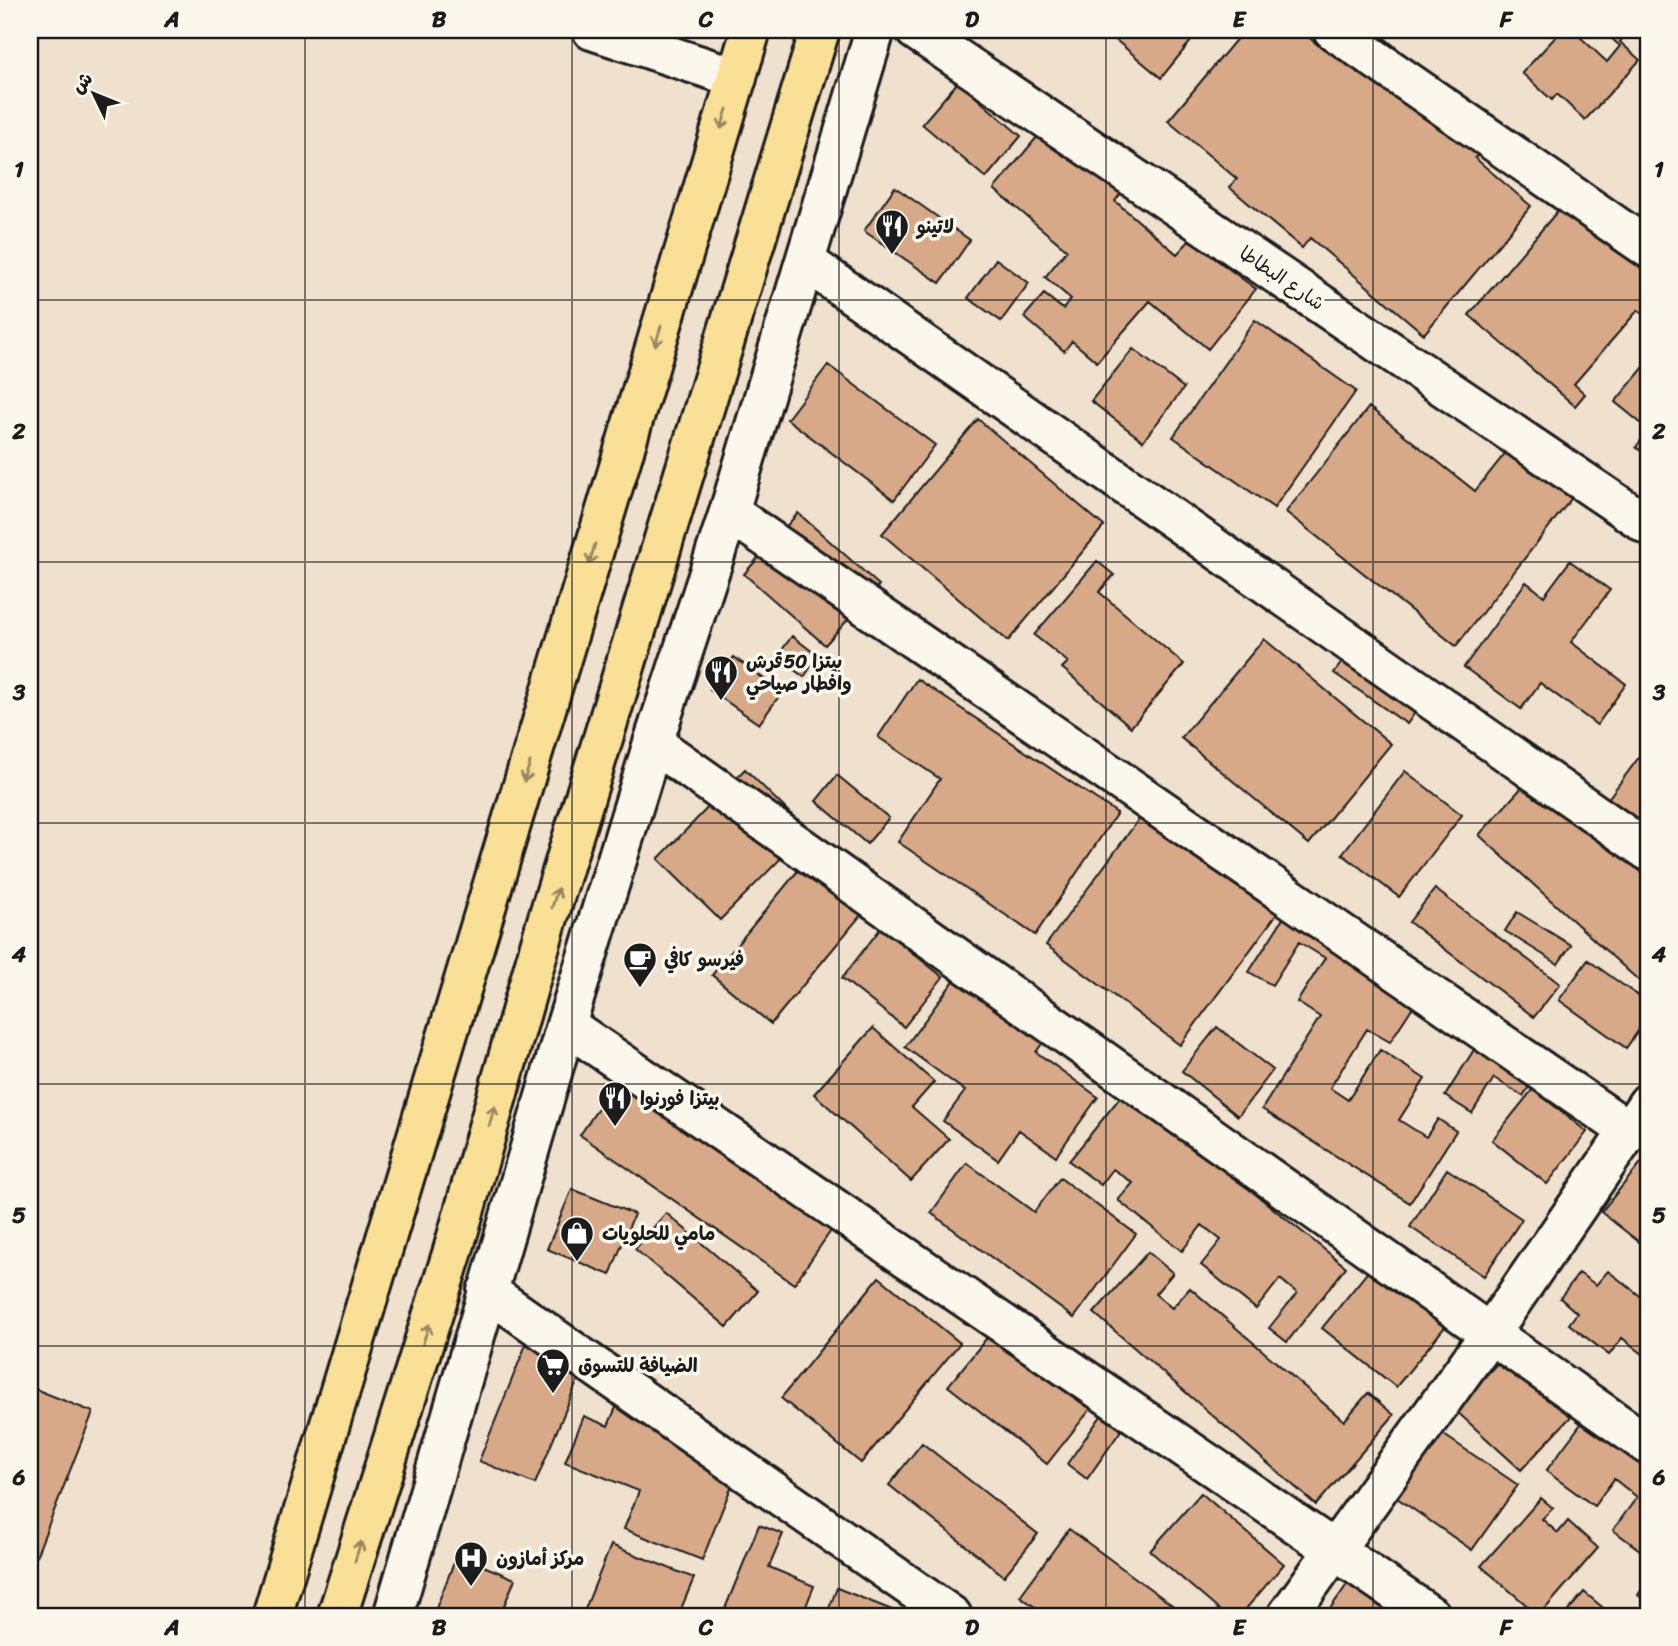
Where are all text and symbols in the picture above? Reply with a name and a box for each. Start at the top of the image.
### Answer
text: A [163,0,180,40]
text: B [432,0,447,40]
text: C [698,0,714,40]
text: D [965,0,980,40]
text: E [1233,0,1248,40]
text: F [1499,0,1514,40]
north arrow [60,60,130,130]
text: ش [63,64,101,102]
one-way arrow [717,107,730,129]
text: 1 [14,149,24,190]
text: 1 [1654,149,1664,190]
restaurant icon: لاتينو [873,207,911,256]
place label: لاتينو [915,210,954,243]
street label: شارع البطاطا [1232,237,1332,319]
one-way arrow [651,325,664,347]
text: 2 [11,411,26,452]
text: 2 [1651,411,1666,452]
one-way arrow [585,543,598,565]
place label: بيتزا 50قرش وافطار صياحي [746,645,852,700]
restaurant icon: بيتزا 50قرش وافطار صياحي [702,653,740,702]
text: 3 [12,672,26,713]
text: 3 [1652,672,1666,713]
one-way arrow [519,760,532,782]
one-way arrow [550,887,562,909]
text: 4 [11,934,27,975]
text: 4 [1651,934,1667,975]
cafe icon: فيرسو كافي [621,940,659,989]
place label: فيرسو كافي [664,943,744,976]
restaurant icon: بيتزا فورنوا [596,1079,634,1128]
place label: بيتزا فورنوا [640,1082,719,1115]
one-way arrow [486,1106,499,1128]
text: 5 [12,1195,26,1236]
text: 5 [1652,1195,1666,1236]
shop icon: مامي للحلويات [558,1214,596,1263]
place label: مامي للحلويات [602,1217,715,1250]
one-way arrow [421,1324,434,1346]
supermarket icon: الضيافة للتسوق [534,1346,572,1395]
place label: الضيافة للتسوق [578,1349,698,1382]
text: 6 [11,1457,26,1498]
text: 6 [1651,1457,1666,1498]
hospital icon: مركز أمازون [452,1539,490,1588]
one-way arrow [352,1540,365,1562]
place label: مركز أمازون [496,1542,584,1575]
text: A [163,1607,180,1646]
text: B [432,1607,447,1646]
text: C [698,1607,714,1646]
text: D [965,1607,980,1646]
text: E [1233,1607,1248,1646]
text: F [1499,1607,1514,1646]

